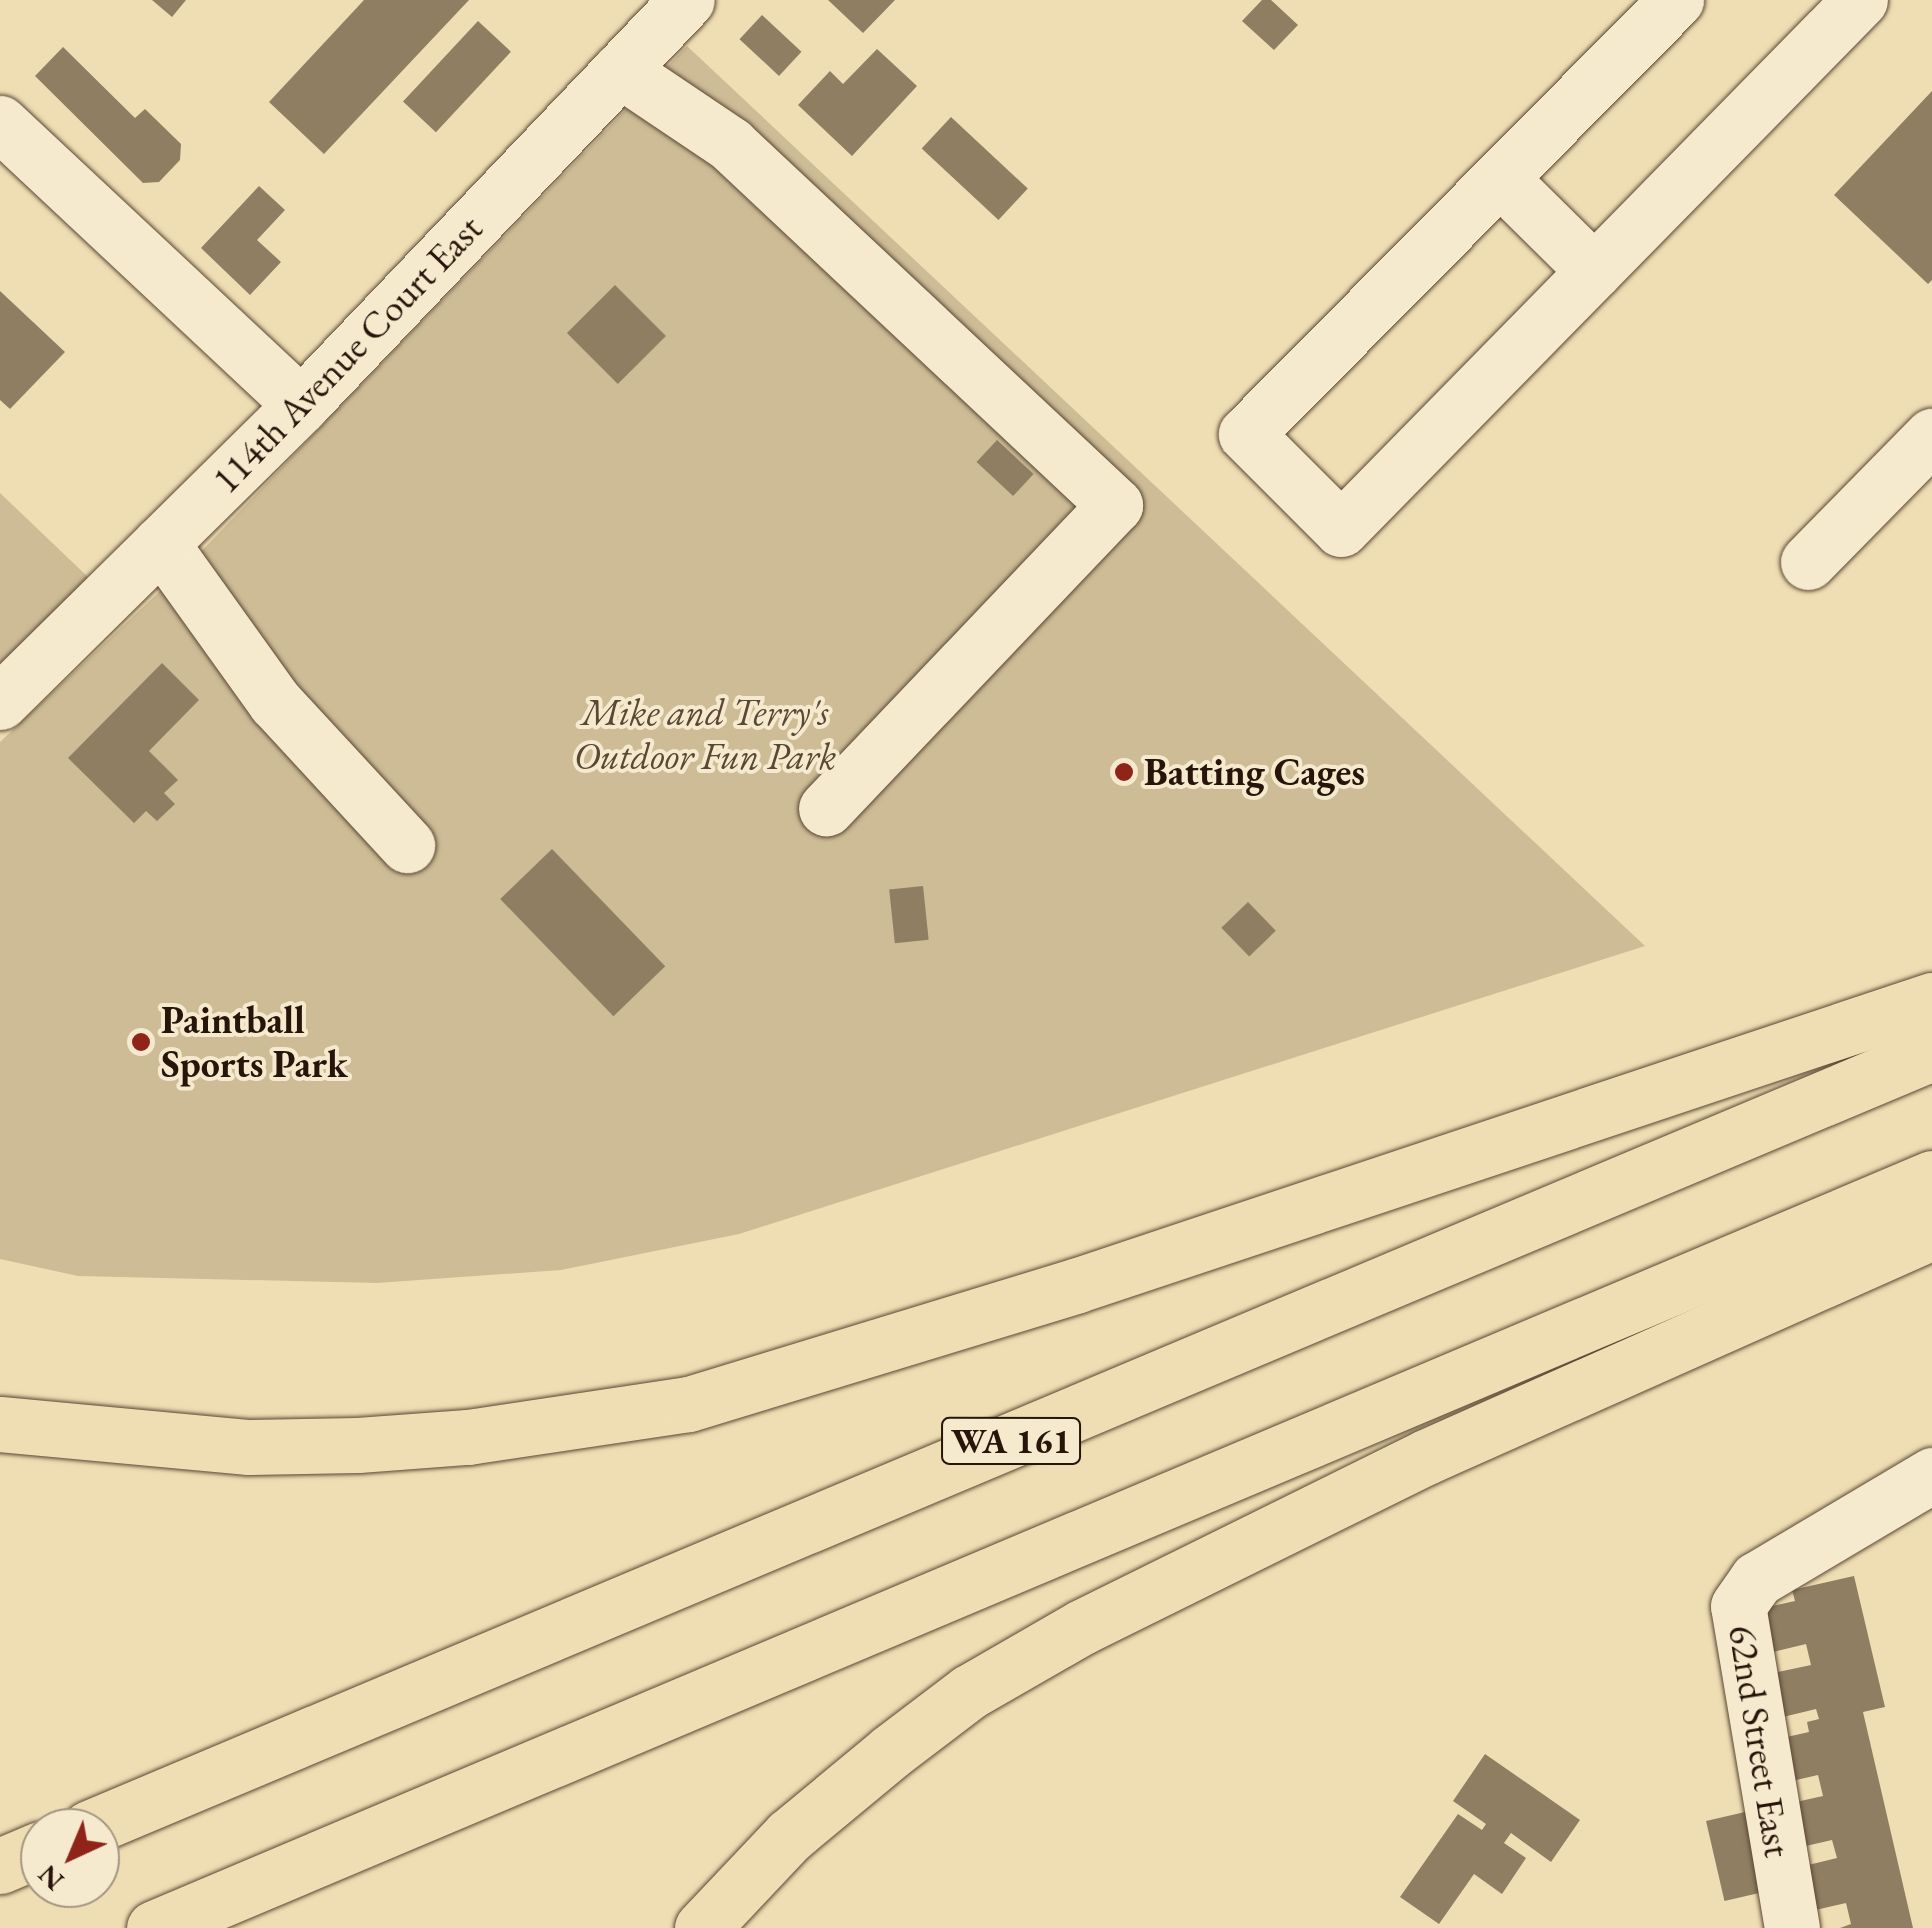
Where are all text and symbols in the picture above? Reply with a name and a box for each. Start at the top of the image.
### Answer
street label: 114th Avenue Court East [203,206,491,502]
park label: Mike and Terry's Outdoor Fun Park [574,689,836,778]
place label: Batting Cages [1144,749,1365,795]
marker: Batting Cages [1113,761,1135,783]
place label: Paintball Sports Park [161,997,348,1086]
marker: Paintball Sports Park [130,1031,152,1053]
road number: WA 161 [941,1411,1081,1471]
street label: 62nd Street East [1719,1622,1801,1860]
north arrow [20,1808,120,1908]
text: N [30,1857,71,1899]

